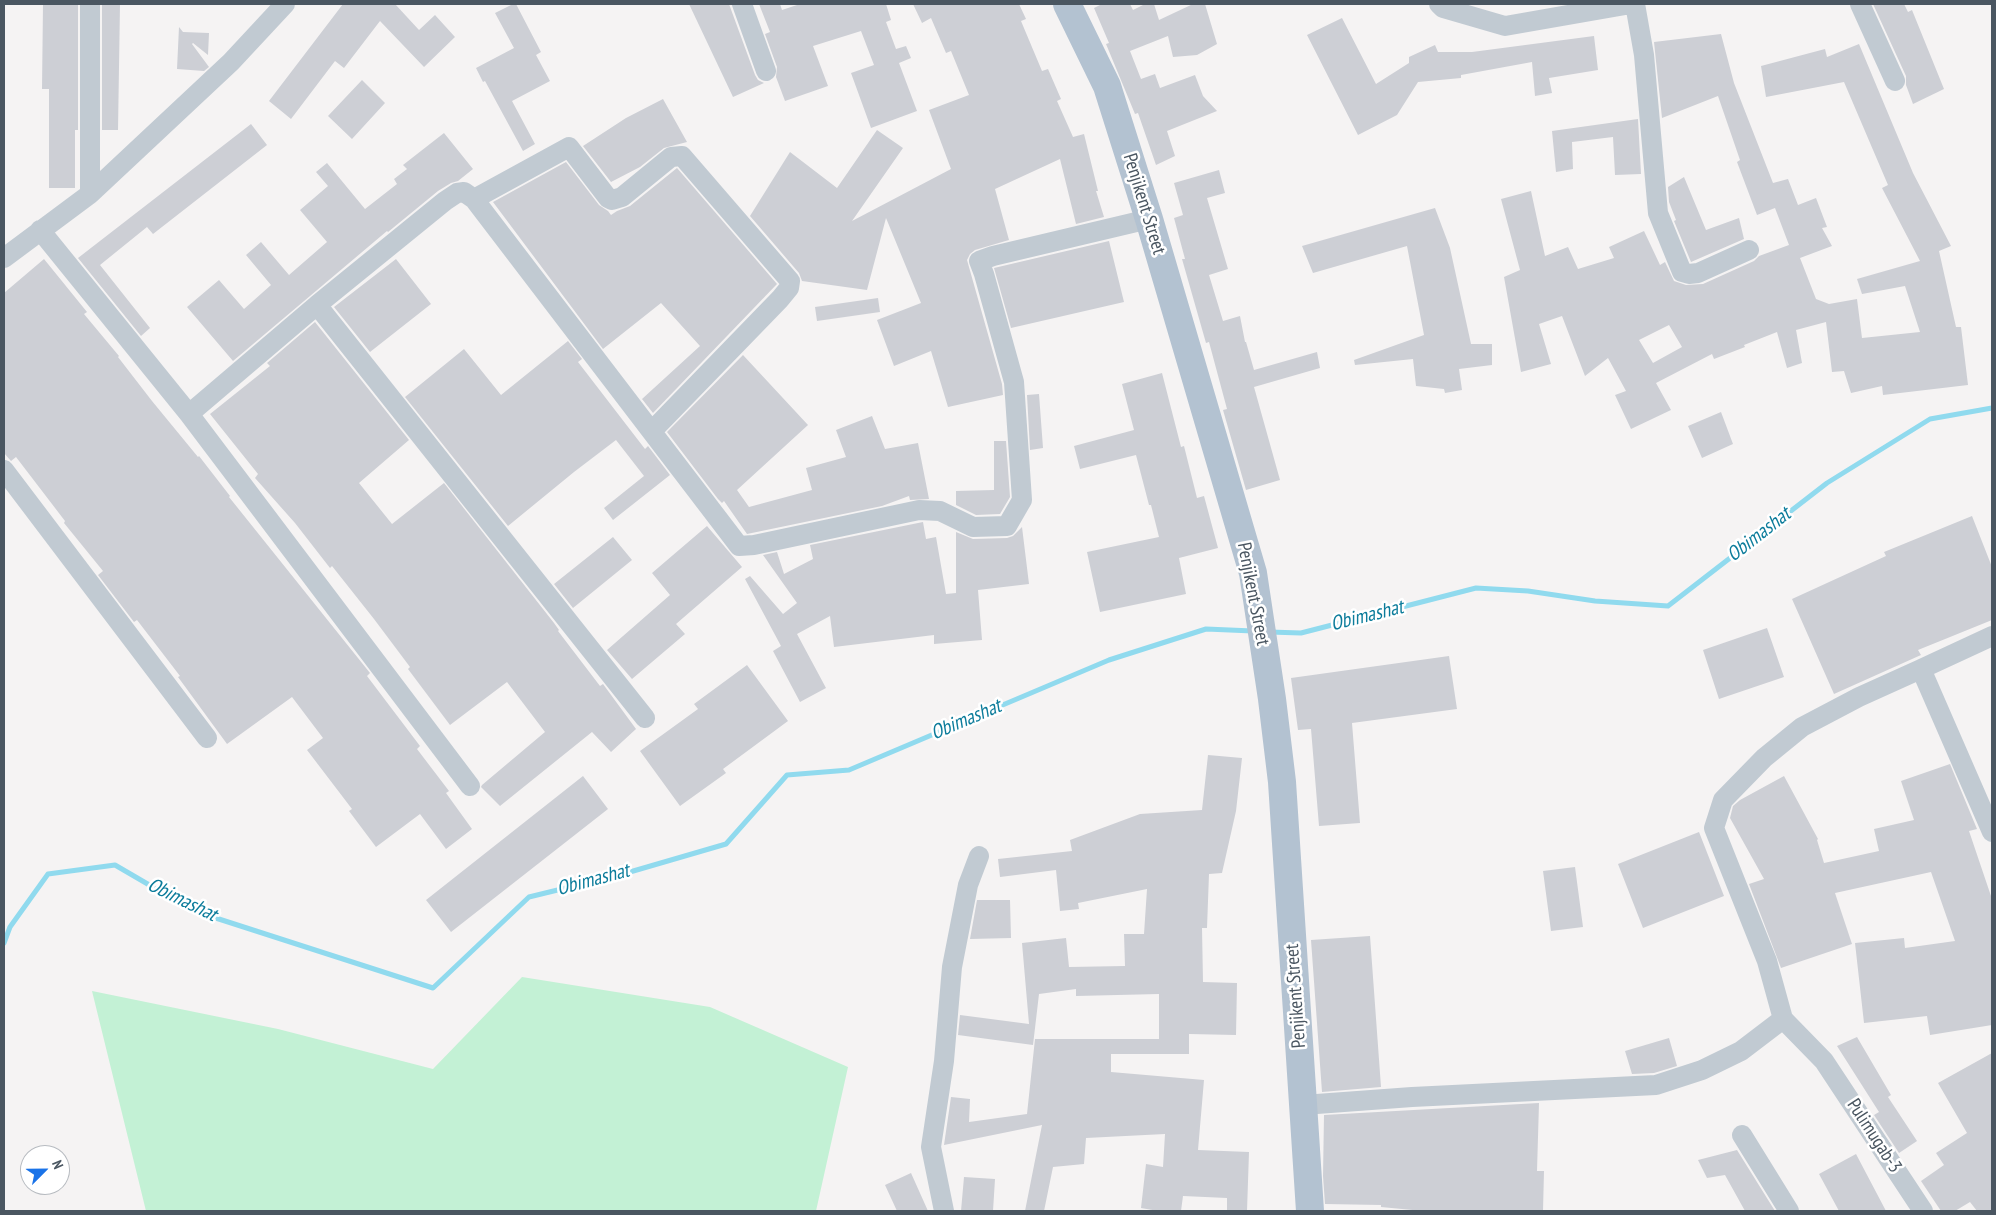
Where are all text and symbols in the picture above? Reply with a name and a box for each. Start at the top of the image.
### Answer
street label: Penjikent Street [1118,151,1170,257]
water label: Obimashat [1722,503,1796,567]
street label: Penjikent Street [1232,541,1274,647]
water label: Obimashat [1328,595,1406,637]
water label: Obimashat [927,694,1005,746]
water label: Obimashat [554,859,632,901]
water label: Obimashat [143,873,221,927]
street label: Penjikent Street [1281,943,1311,1049]
street label: Pulimugab-3 [1842,1095,1906,1177]
north arrow [20,1145,70,1195]
text: N [48,1158,68,1172]

